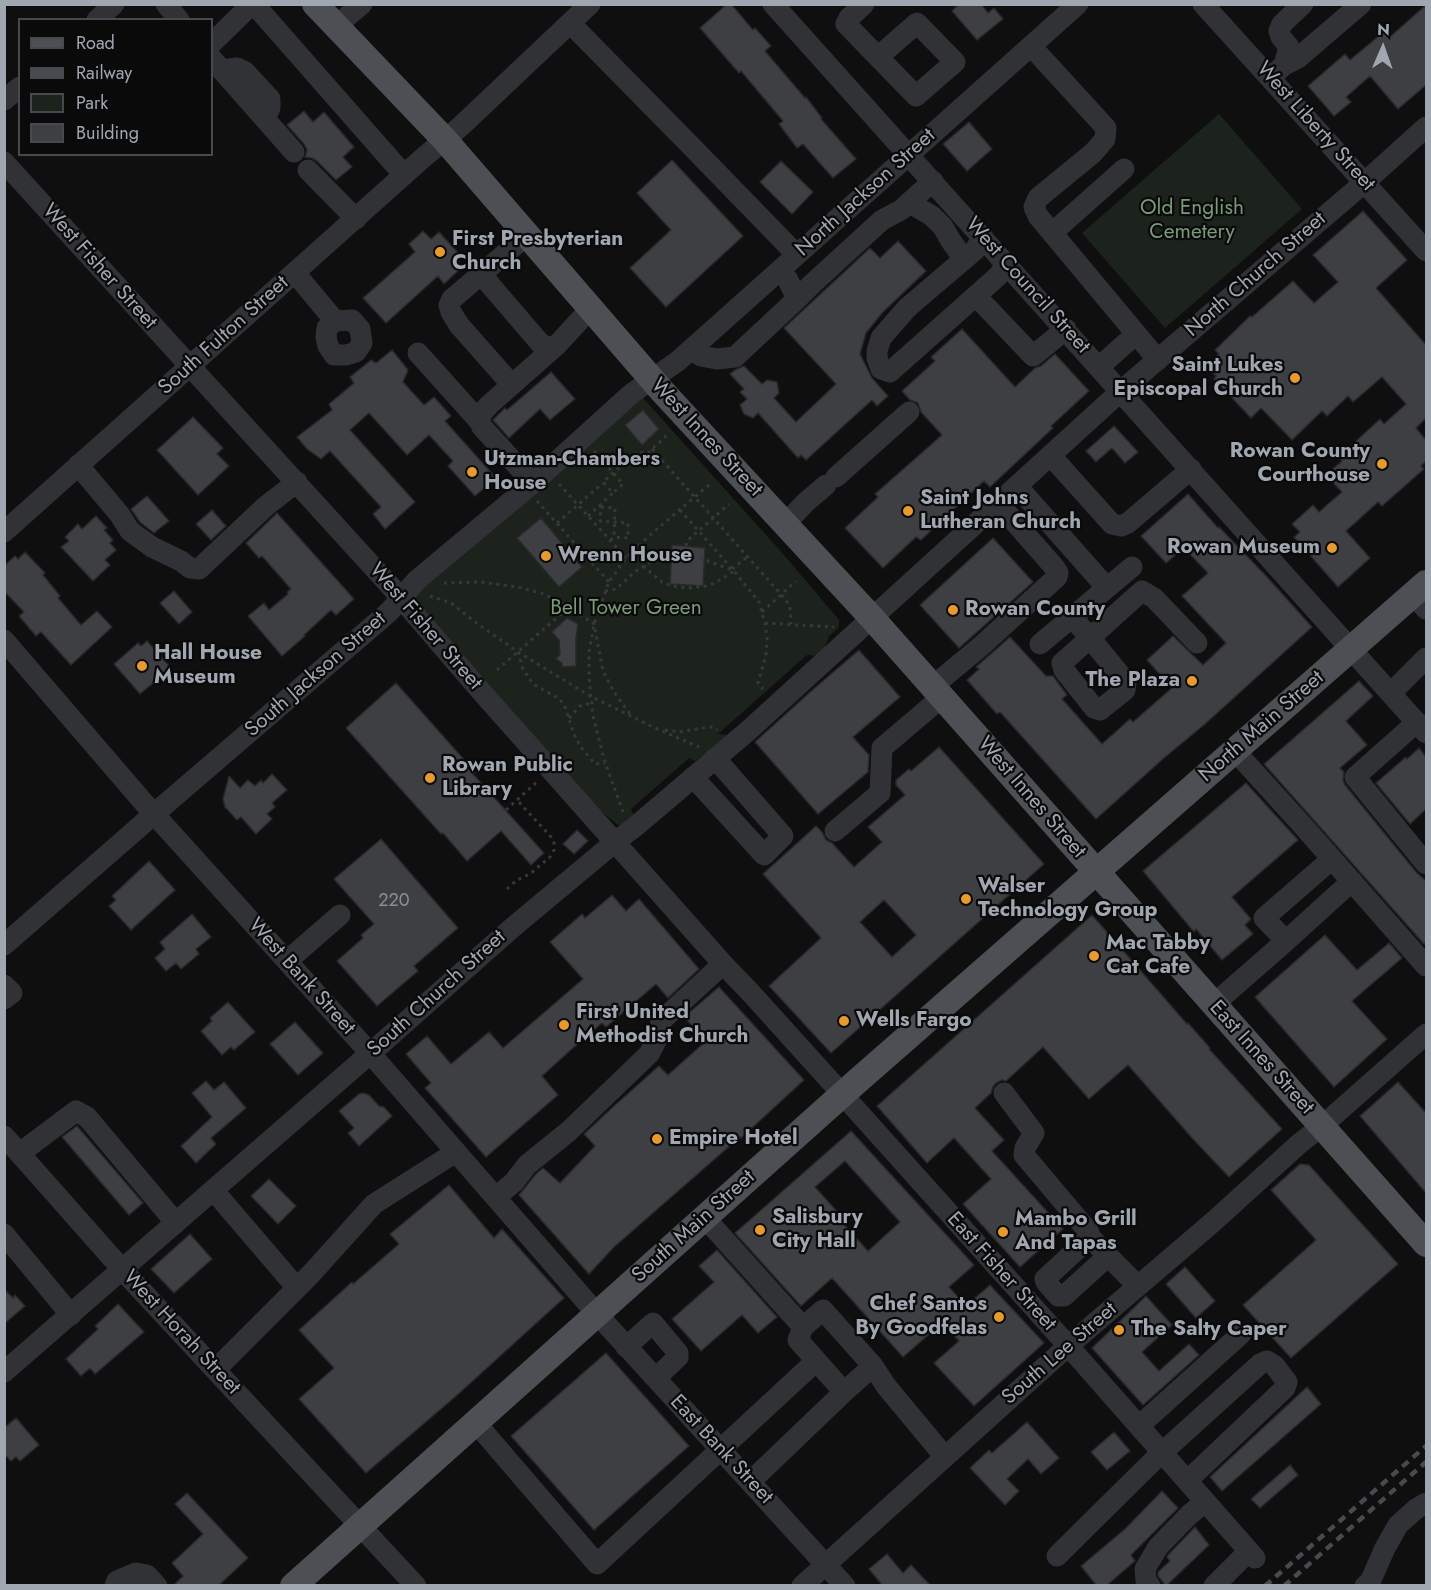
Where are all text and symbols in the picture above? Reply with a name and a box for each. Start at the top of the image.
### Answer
legend [18,18,213,156]
north arrow [1353,18,1413,78]
text: N [1377,18,1390,41]
text: Road [76,30,115,56]
street label: West Liberty Street [1250,57,1380,197]
text: Railway [76,60,132,86]
text: Park [76,90,108,116]
text: Building [76,120,139,146]
street label: North Jackson Street [791,124,941,262]
park label: Old English Cemetery [1140,196,1244,246]
street label: West Fisher Street [36,199,162,335]
street label: North Church Street [1181,207,1331,343]
street label: West Council Street [959,213,1095,359]
place label: First Presbyterian Church [452,227,623,277]
marker: First Presbyterian Church [433,245,447,259]
street label: South Fulton Street [154,271,294,401]
place label: Saint Lukes Episcopal Church [1114,353,1283,403]
marker: Saint Lukes Episcopal Church [1288,371,1302,385]
street label: West Innes Street [645,374,767,502]
place label: Rowan County Courthouse [1230,439,1370,489]
place label: Utzman-Chambers House [484,447,660,497]
marker: Rowan County Courthouse [1375,457,1389,471]
marker: Utzman-Chambers House [465,465,479,479]
place label: Saint Johns Lutheran Church [920,486,1081,536]
marker: Saint Johns Lutheran Church [901,504,915,518]
place label: Rowan Museum [1167,535,1320,561]
marker: Rowan Museum [1325,541,1339,555]
place label: Wrenn House [558,543,692,569]
marker: Wrenn House [539,549,553,563]
street label: West Fisher Street [363,559,487,695]
park label: Bell Tower Green [550,596,702,622]
place label: Rowan County [965,597,1105,623]
marker: Rowan County [946,603,960,617]
street label: South Jackson Street [241,607,391,743]
place label: Hall House Museum [154,641,262,691]
marker: Hall House Museum [135,659,149,673]
street label: North Main Street [1194,666,1330,788]
place label: The Plaza [1086,668,1180,694]
marker: The Plaza [1185,674,1199,688]
street label: West Innes Street [971,732,1091,864]
place label: Rowan Public Library [442,753,573,803]
marker: Rowan Public Library [423,771,437,785]
place label: Walser Technology Group [978,874,1157,924]
house number: 220 [378,891,410,913]
marker: Walser Technology Group [959,892,973,906]
street label: West Bank Street [242,913,360,1041]
street label: South Church Street [363,925,511,1063]
place label: Mac Tabby Cat Cafe [1106,931,1210,981]
marker: Mac Tabby Cat Cafe [1087,949,1101,963]
street label: East Innes Street [1203,996,1319,1120]
place label: First United Methodist Church [576,1000,748,1050]
place label: Wells Fargo [856,1008,972,1034]
marker: Wells Fargo [837,1014,851,1028]
marker: First United Methodist Church [557,1018,571,1032]
place label: Empire Hotel [669,1126,798,1152]
marker: Empire Hotel [650,1132,664,1146]
street label: South Main Street [627,1165,761,1289]
place label: Salisbury City Hall [772,1205,863,1255]
street label: East Fisher Street [941,1207,1061,1337]
place label: Mambo Grill And Tapas [1015,1207,1137,1257]
marker: Salisbury City Hall [753,1223,767,1237]
marker: Mambo Grill And Tapas [996,1225,1010,1239]
street label: West Horah Street [117,1266,245,1400]
place label: Chef Santos By Goodfelas [855,1292,987,1342]
street label: South Lee Street [997,1297,1123,1411]
marker: Chef Santos By Goodfelas [992,1310,1006,1324]
place label: The Salty Caper [1131,1317,1287,1343]
marker: The Salty Caper [1112,1323,1126,1337]
street label: East Bank Street [664,1390,778,1510]

